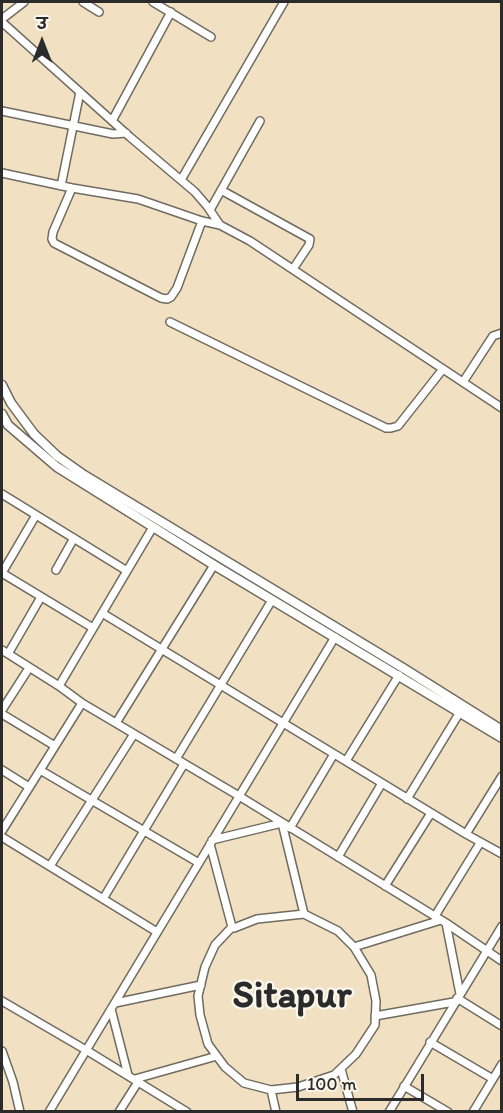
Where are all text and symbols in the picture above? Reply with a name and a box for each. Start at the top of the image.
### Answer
north arrow [12,12,72,72]
text: उ [37,14,47,33]
district label: Sitapur [232,974,352,1020]
scale bar [299,1062,426,1100]
text: 100 m [307,1073,357,1095]

